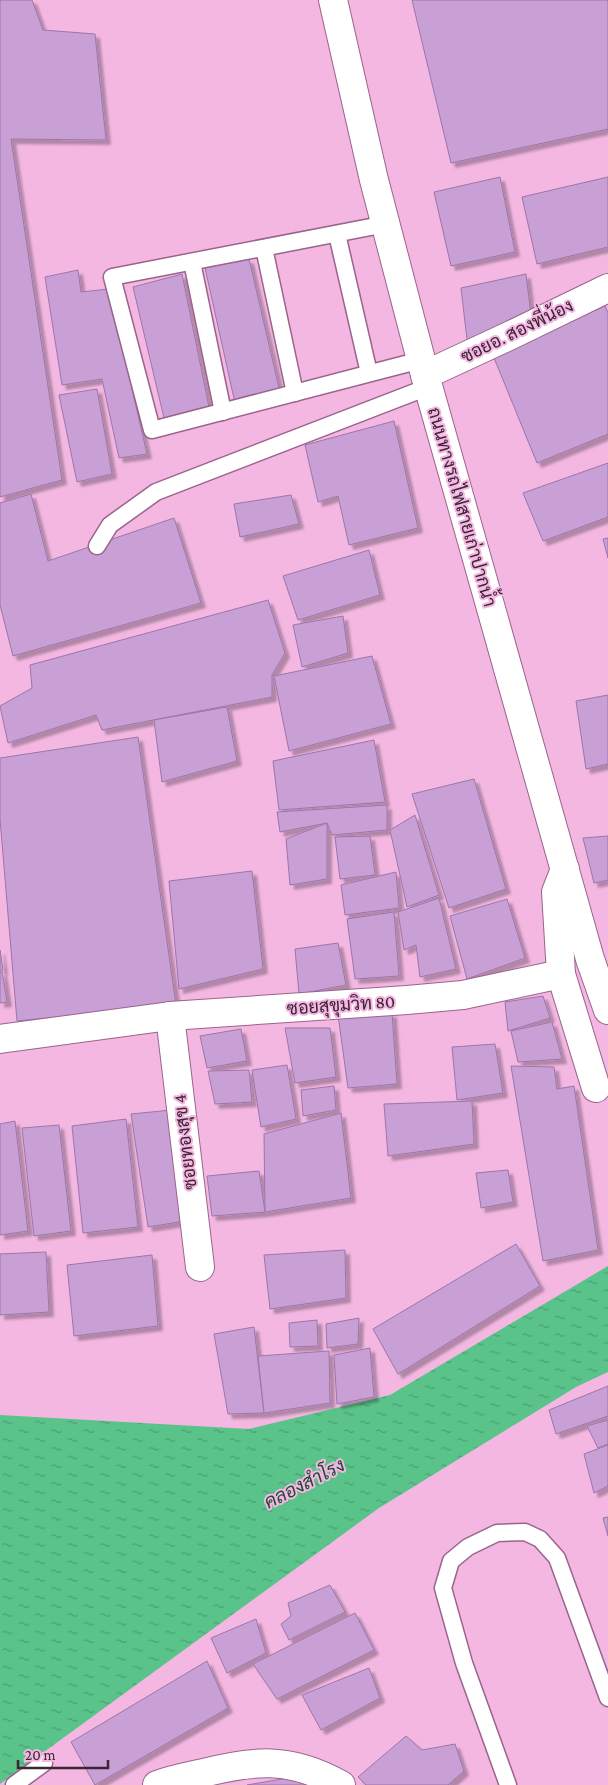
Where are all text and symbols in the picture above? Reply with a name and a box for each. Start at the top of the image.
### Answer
street label: ซอยอ. สองพี่น้อง [455,290,576,367]
street label: ถนนทางรถไฟสายเก่าปากน้ำ [424,403,506,609]
street label: ซอยสุขุมวิท 80 [286,990,396,1021]
street label: ซอยทองสุข 4 [169,1093,203,1191]
water label: คลองสำโรง [260,1452,348,1513]
scale bar [18,1738,108,1770]
text: 20 m [25,1747,56,1763]

